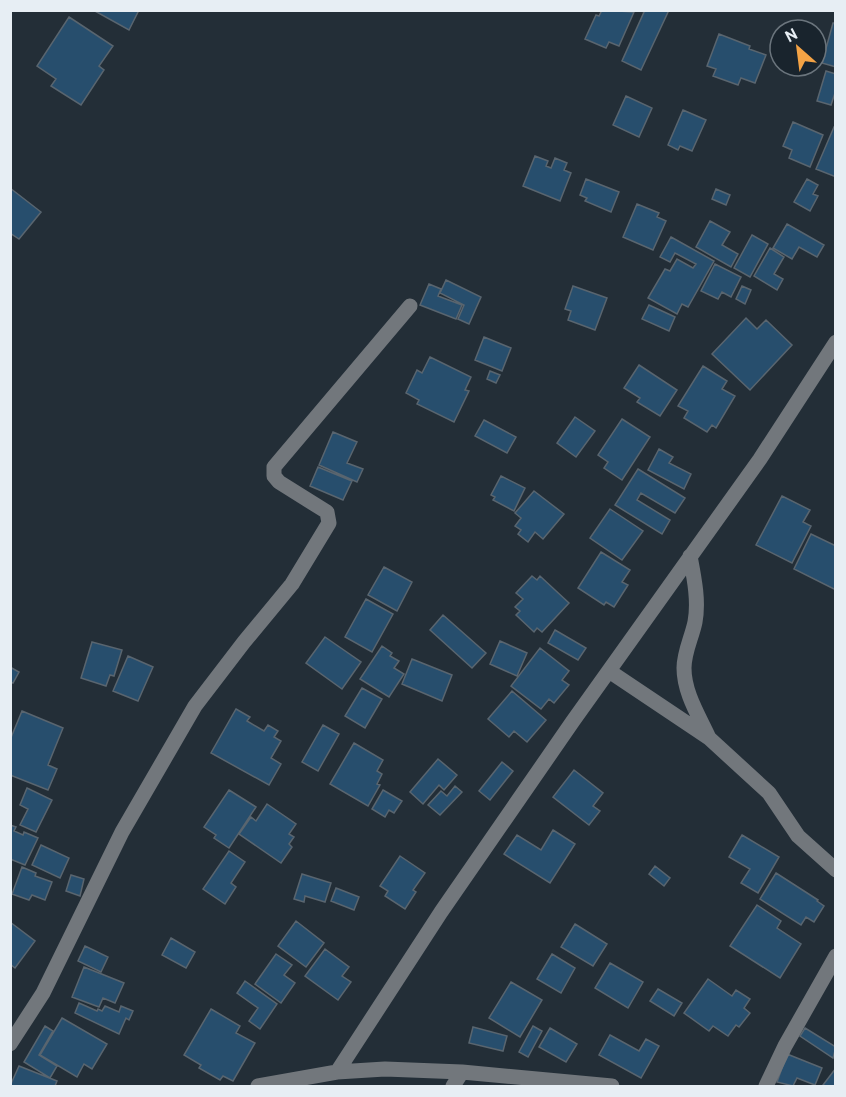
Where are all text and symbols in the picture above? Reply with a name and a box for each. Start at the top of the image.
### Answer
north arrow [768,18,828,78]
text: N [782,25,802,48]

